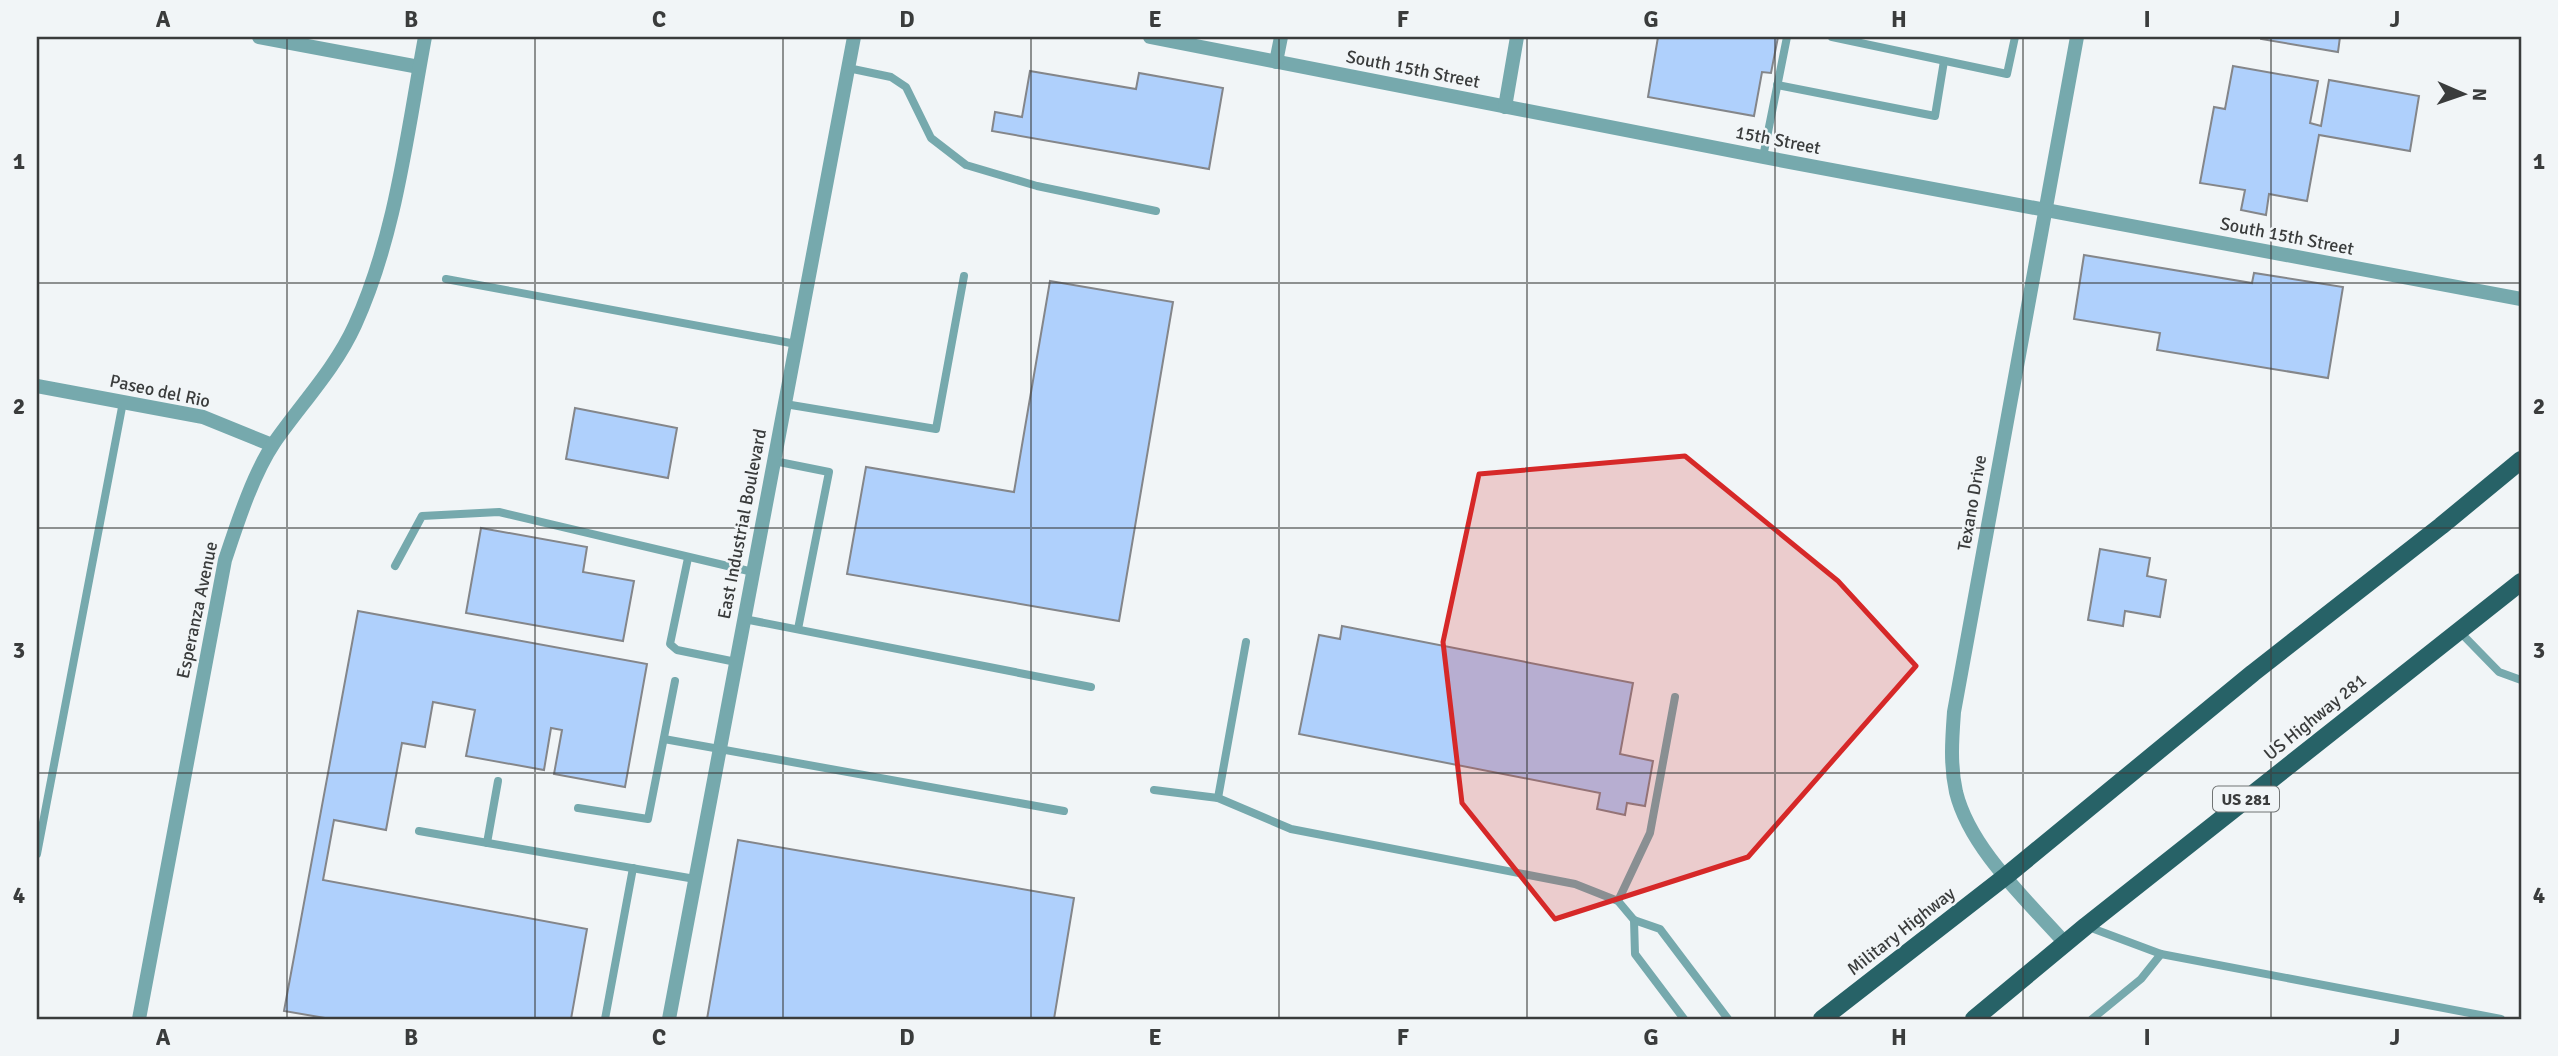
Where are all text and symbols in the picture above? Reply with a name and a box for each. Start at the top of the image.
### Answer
text: A [156,5,171,34]
text: B [404,5,418,34]
text: C [652,5,666,34]
text: D [899,5,915,34]
text: E [1148,5,1162,34]
text: F [1397,5,1409,34]
text: G [1643,5,1659,34]
text: H [1891,5,1907,34]
text: I [2143,5,2151,34]
text: J [2390,5,2400,34]
street label: South 15th Street [1344,45,1482,93]
north arrow [2428,60,2498,130]
text: N [2467,88,2491,102]
street label: 15th Street [1733,121,1823,159]
text: 1 [13,147,25,176]
text: 1 [2533,147,2545,176]
street label: South 15th Street [2218,212,2356,260]
street label: Paseo del Rio [108,370,212,412]
text: 2 [13,392,25,421]
text: 2 [2533,392,2545,421]
street label: East Industrial Boulevard [713,427,771,621]
street label: Texano Drive [1953,453,1991,553]
street label: Esperanza Avenue [172,539,222,681]
text: 3 [13,636,25,665]
text: 3 [2533,636,2545,665]
street label: US Highway 281 [2259,669,2371,765]
road number: US 281 [2213,786,2279,812]
text: 4 [13,881,25,910]
text: 4 [2533,881,2545,910]
street label: Military Highway [1843,882,1960,980]
text: A [156,1023,171,1052]
text: B [404,1023,418,1052]
text: C [652,1023,666,1052]
text: D [899,1023,915,1052]
text: E [1148,1023,1162,1052]
text: F [1397,1023,1409,1052]
text: G [1643,1023,1659,1052]
text: H [1891,1023,1907,1052]
text: I [2143,1023,2151,1052]
text: J [2390,1023,2400,1052]

